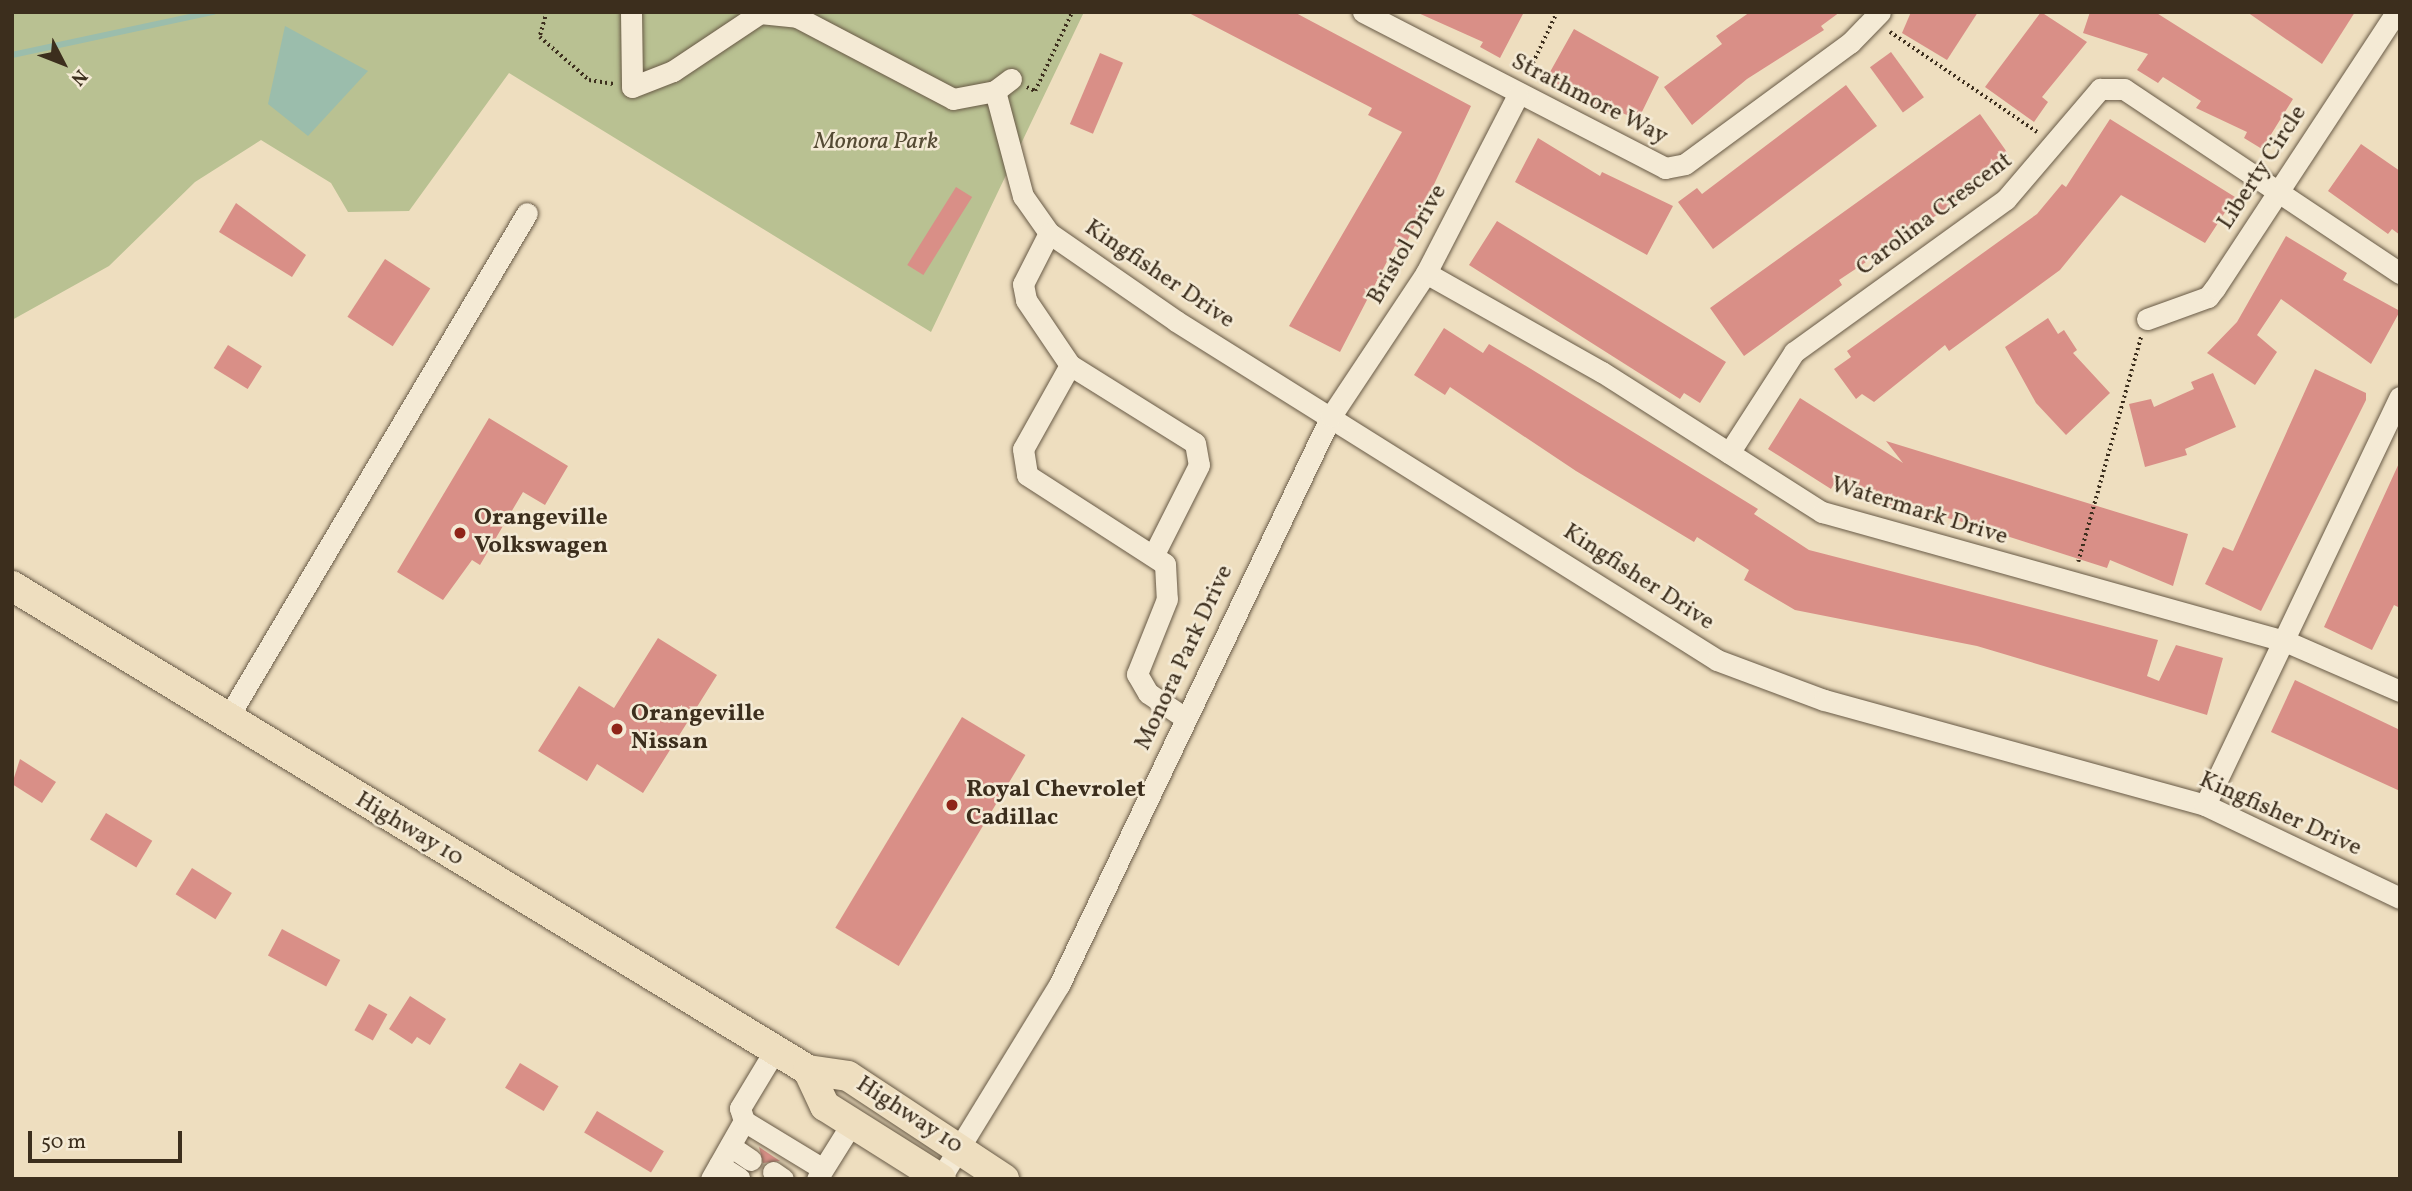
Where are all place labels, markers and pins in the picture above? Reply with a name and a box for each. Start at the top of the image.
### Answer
place label: Orangeville Volkswagen [474,505,608,561]
marker: Orangeville Volkswagen [452,525,468,541]
place label: Orangeville Nissan [631,701,765,757]
marker: Orangeville Nissan [609,721,625,737]
place label: Royal Chevrolet Cadillac [966,777,1146,833]
marker: Royal Chevrolet Cadillac [944,797,960,813]

